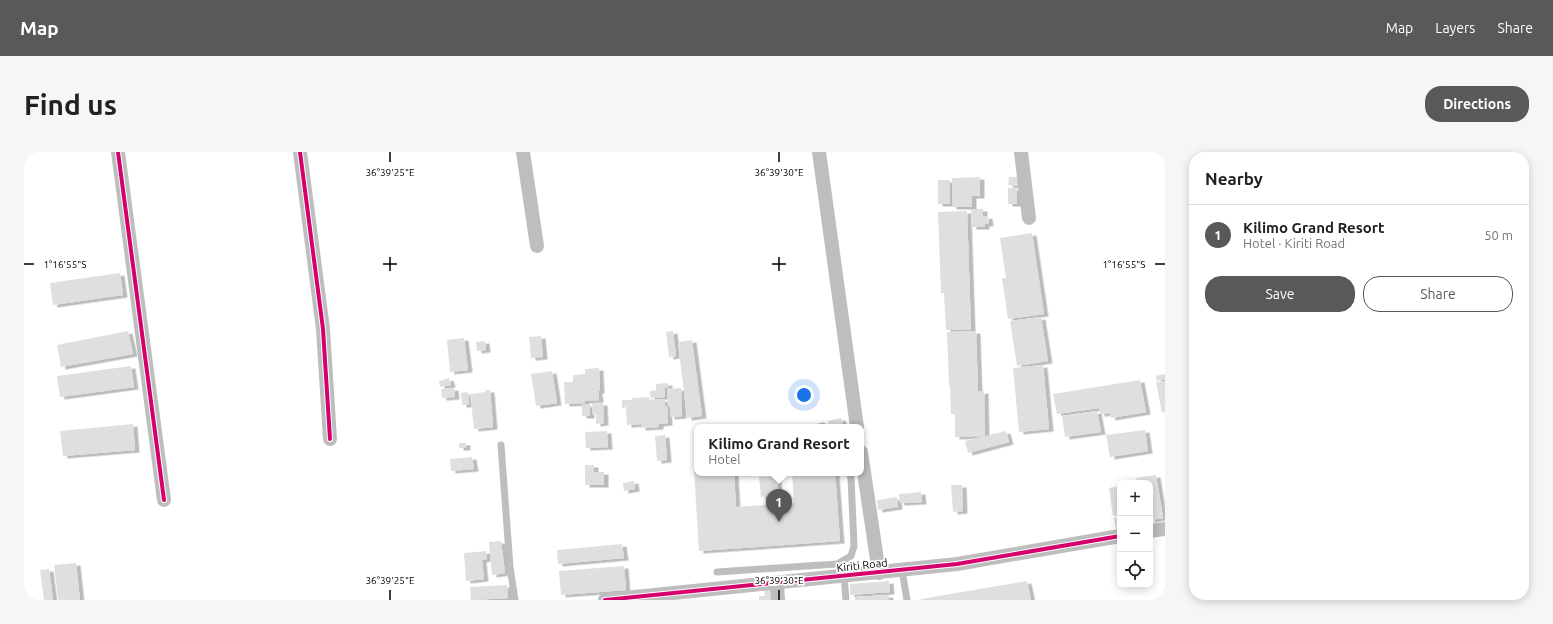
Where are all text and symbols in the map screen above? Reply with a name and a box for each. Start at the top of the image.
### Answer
text: Map [20,17,59,39]
text: Map [1386,20,1413,36]
text: Layers [1435,20,1475,36]
text: Share [1497,20,1533,36]
button: Directions [1425,86,1529,122]
text: Find us [24,89,117,120]
text: 36°39'25"E [365,167,415,178]
text: 36°39'30"E [754,167,804,178]
text: Nearby [1205,169,1263,188]
text: Kilimo Grand Resort [1243,219,1384,236]
text: 1 [1214,228,1222,242]
text: 50 m [1484,228,1513,242]
text: Hotel · Kiriti Road [1243,236,1345,250]
text: 1°16'55"S [43,259,87,270]
text: 1°16'55"S [1102,259,1146,270]
button: Save [1205,276,1355,312]
button: Share [1363,276,1513,312]
your location [794,385,814,405]
popup [694,424,864,476]
text: Kilimo Grand Resort [708,435,850,452]
text: Hotel [708,452,741,466]
map controls [1117,480,1153,588]
button: + [1117,480,1153,516]
pin: 1 [766,489,792,522]
button: − [1117,516,1153,552]
button: locate [1117,552,1153,588]
street label: Kiriti Road [836,556,888,574]
text: 36°39'25"E [365,575,415,586]
text: 36°39'30"E [754,575,804,586]

